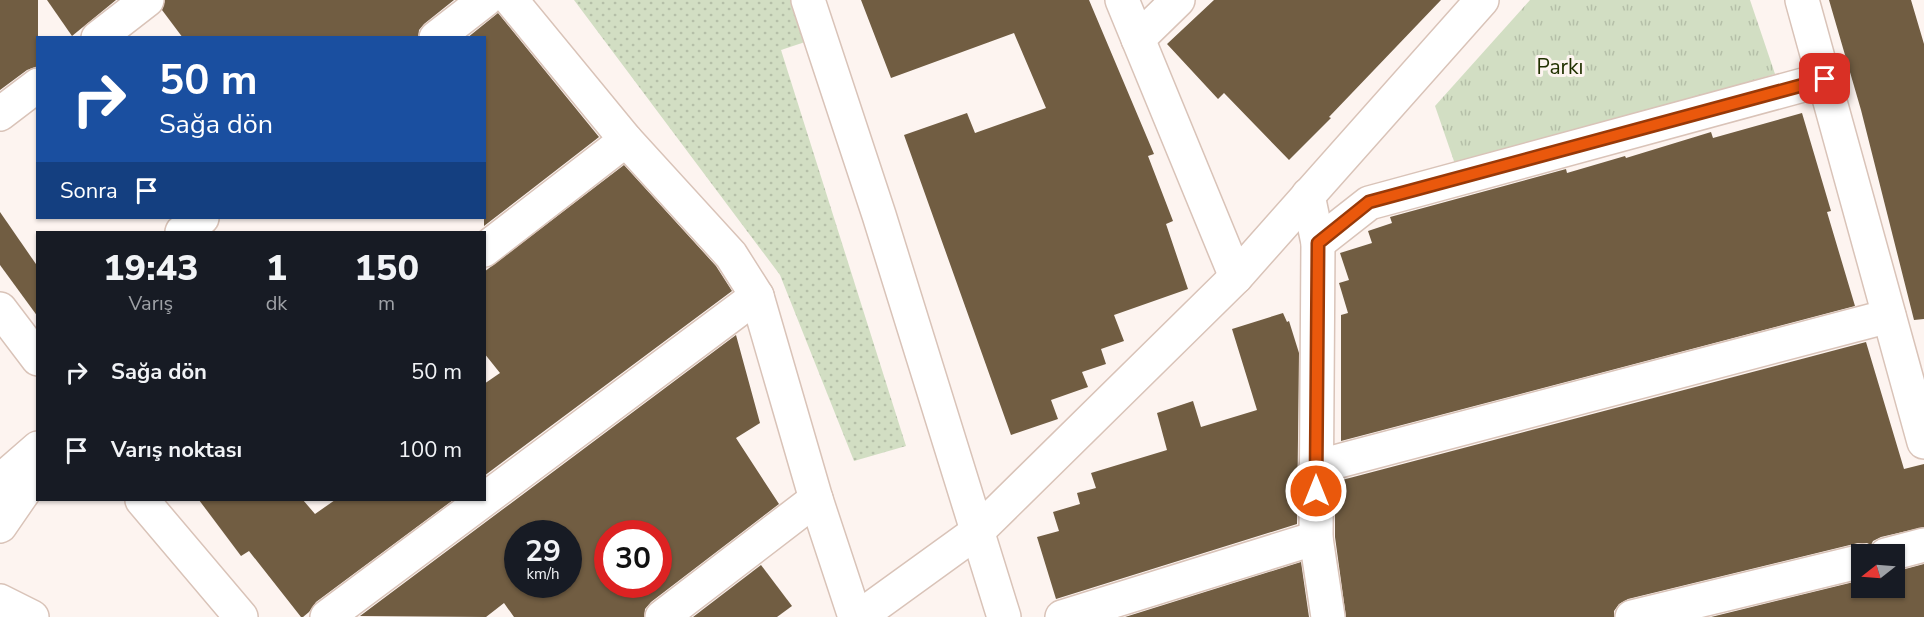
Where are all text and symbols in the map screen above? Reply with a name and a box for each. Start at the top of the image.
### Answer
text: 50 m [159,52,258,109]
park label: Parkı [1537,53,1583,81]
pin [1799,53,1850,104]
icon: right [60,60,138,138]
icon: arrive [1808,62,1841,95]
text: Sağa dön [159,106,273,143]
icon: arrive [130,174,163,207]
text: Sonra [60,176,118,206]
text: 19:43 [103,244,199,293]
text: 1 [266,244,287,293]
text: 150 [354,244,419,293]
text: Varış [128,290,173,317]
text: dk [266,290,287,317]
text: m [378,290,395,317]
icon: right [60,356,93,389]
text: Sağa dön [111,357,207,387]
text: 50 m [411,357,462,387]
icon: arrive [60,434,93,467]
text: Varış noktası [111,435,242,465]
text: 100 m [398,435,462,465]
position arrow [1284,459,1348,523]
speed limit sign: 30 [594,520,672,598]
text: 29 [525,531,561,572]
north arrow [1851,544,1905,598]
map controls [1851,544,1905,598]
text: km/h [526,564,560,584]

